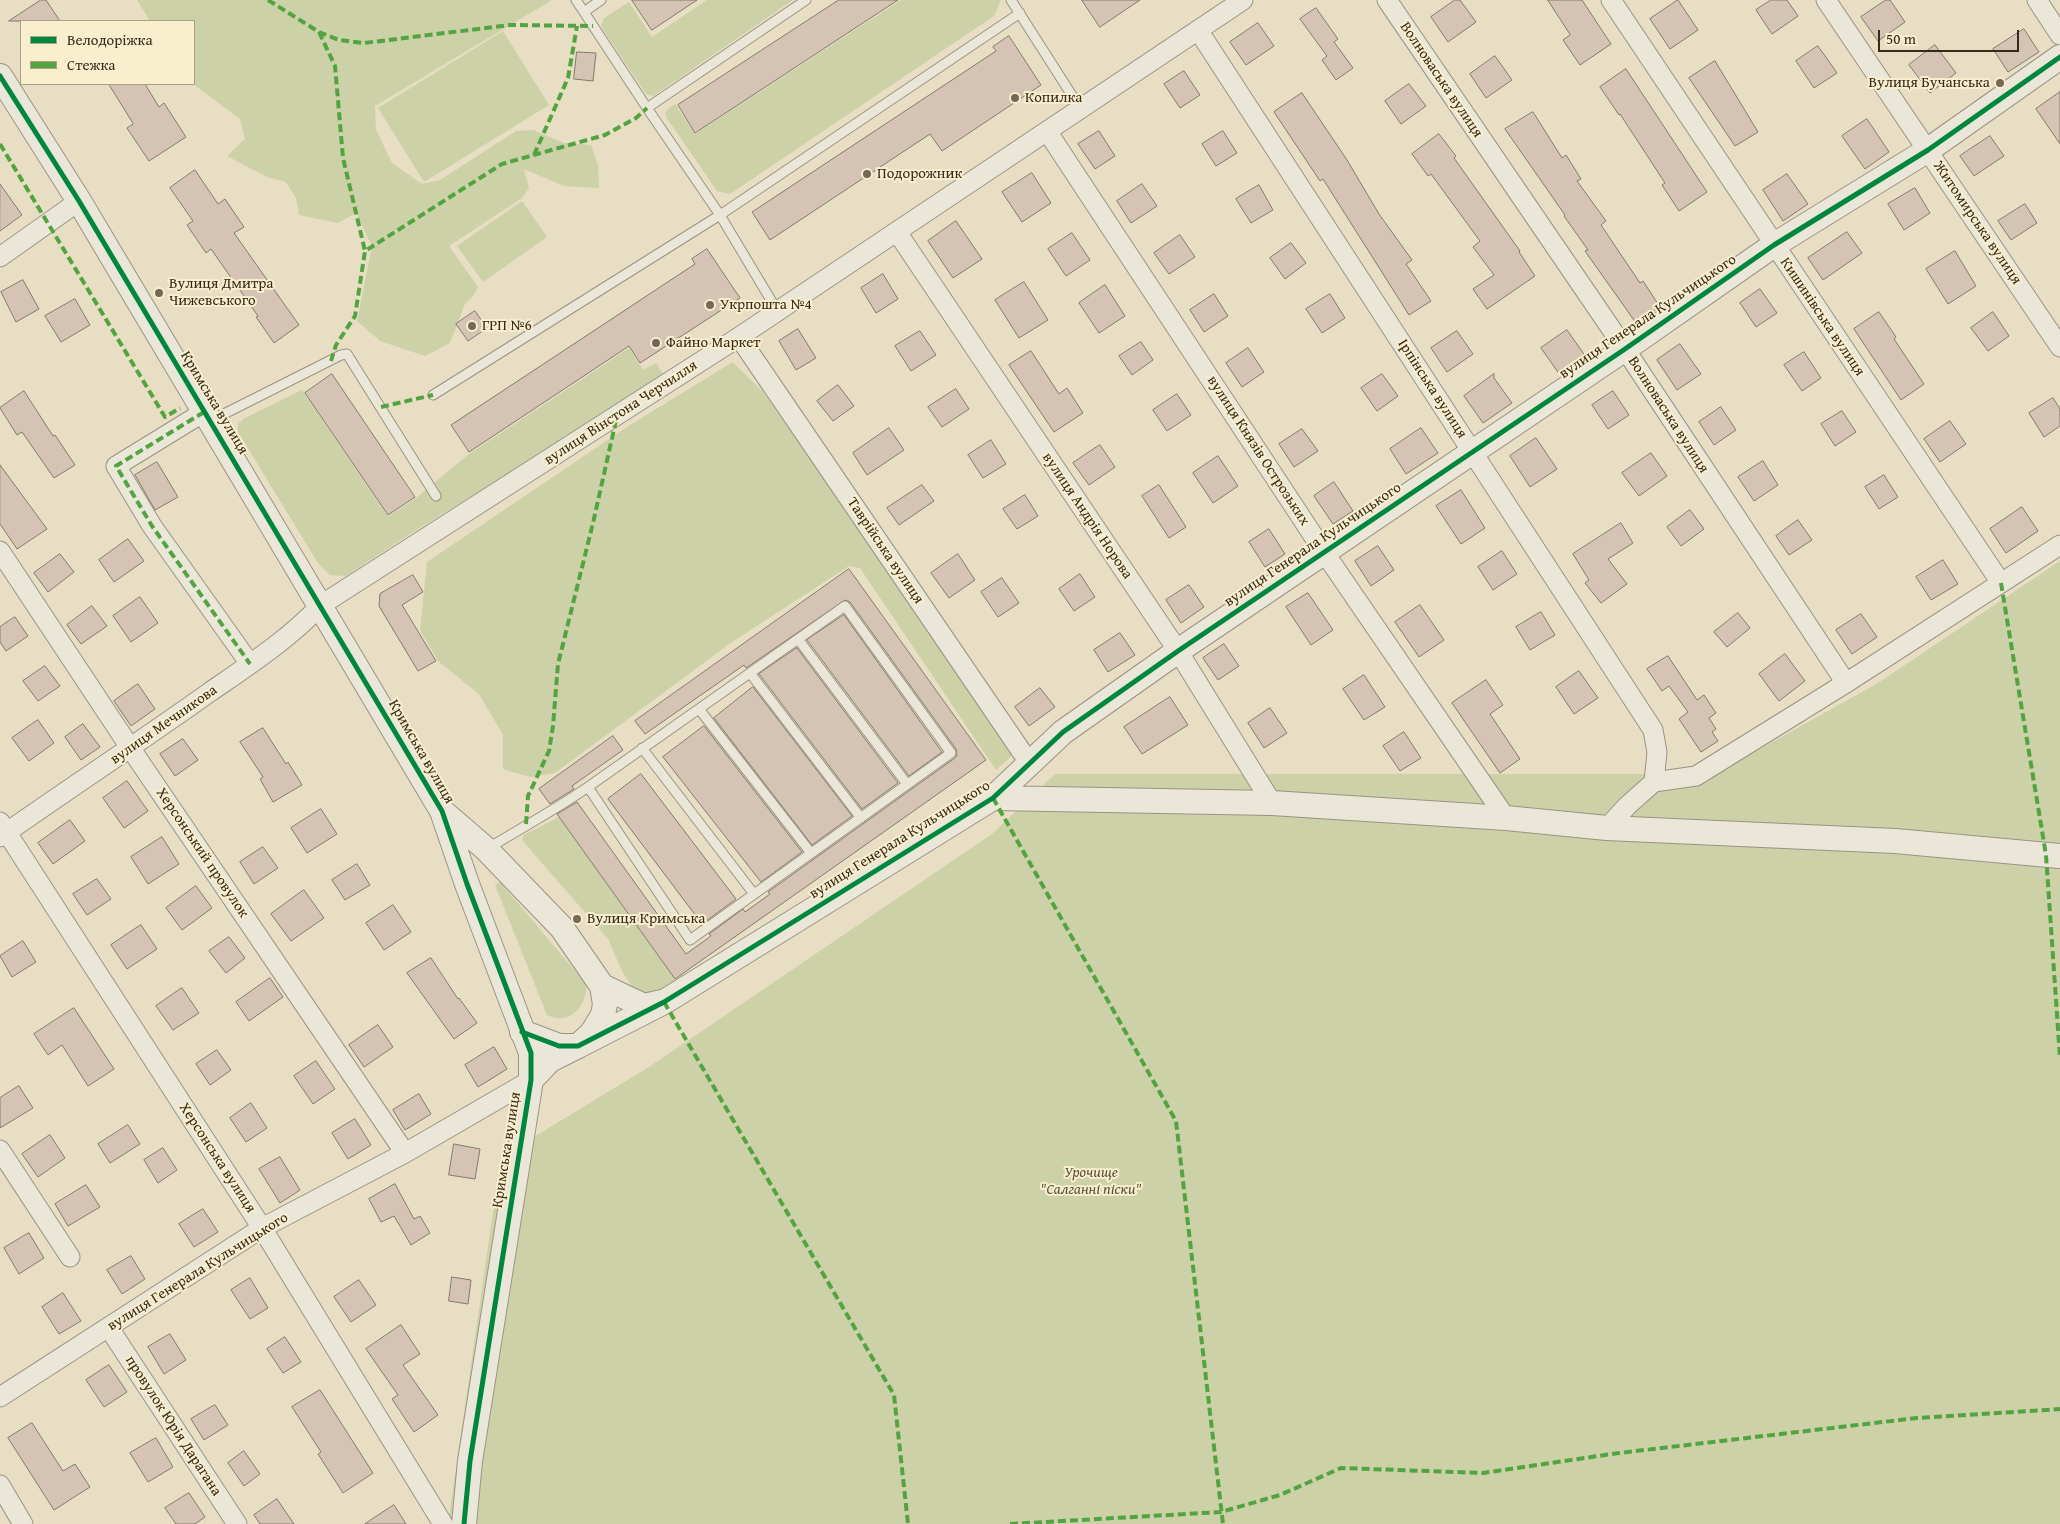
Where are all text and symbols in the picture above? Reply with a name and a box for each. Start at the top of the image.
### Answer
street label: Волноваська вулиця [1396,19,1486,141]
legend [20,20,195,85]
scale bar [1880,20,2021,52]
text: 50 m [1886,28,1916,49]
text: Велодоріжка [67,29,153,50]
text: Стежка [67,54,115,75]
place label: Вулиця Бучанська [1869,74,1990,92]
marker: Вулиця Бучанська [1994,77,2006,89]
place label: Копилка [1025,89,1082,107]
marker: Копилка [1009,92,1021,104]
street label: Житомирська вулиця [1929,158,2025,288]
place label: Подорожник [877,165,962,183]
marker: Подорожник [861,168,873,180]
street label: вулиця Генерала Кульчицького [1556,251,1740,383]
street label: Кишинівська вулиця [1776,254,1868,380]
place label: Вулиця Дмитра Чижевського [169,275,273,310]
marker: Вулиця Дмитра Чижевського [153,287,165,299]
place label: Укрпошта №4 [720,296,812,314]
marker: Укрпошта №4 [704,299,716,311]
place label: ГРП №6 [482,317,532,335]
marker: ГРП №6 [466,320,478,332]
place label: Файно Маркет [666,334,761,352]
street label: Ірпінська вулиця [1393,336,1471,442]
marker: Файно Маркет [650,337,662,349]
street label: Кримська вулиця [176,348,252,458]
street label: Волноваська вулиця [1624,353,1712,477]
street label: вулиця Вінстона Черчилля [541,357,701,469]
street label: вулиця Князів Острозьких [1203,373,1313,529]
street label: вулиця Андрія Норова [1038,449,1136,583]
street label: вулиця Генерала Кульчицького [1221,479,1405,611]
street label: Таврійська вулиця [843,494,927,608]
street label: вулиця Мечникова [107,681,221,769]
street label: Кримська вулиця [384,697,458,807]
street label: вулиця Генерала Кульчицького [806,777,994,903]
street label: Херсонський провулок [152,785,252,921]
place label: Вулиця Кримська [587,910,705,928]
marker: Вулиця Кримська [571,913,583,925]
street label: Кримська вулиця [489,1091,525,1209]
street label: Херсонська вулиця [175,1100,259,1216]
park label: Урочище "Салганні піски" [1040,1164,1142,1199]
street label: вулиця Генерала Кульчицького [104,1209,292,1335]
street label: провулок Юрія Дарагана [121,1353,225,1499]

